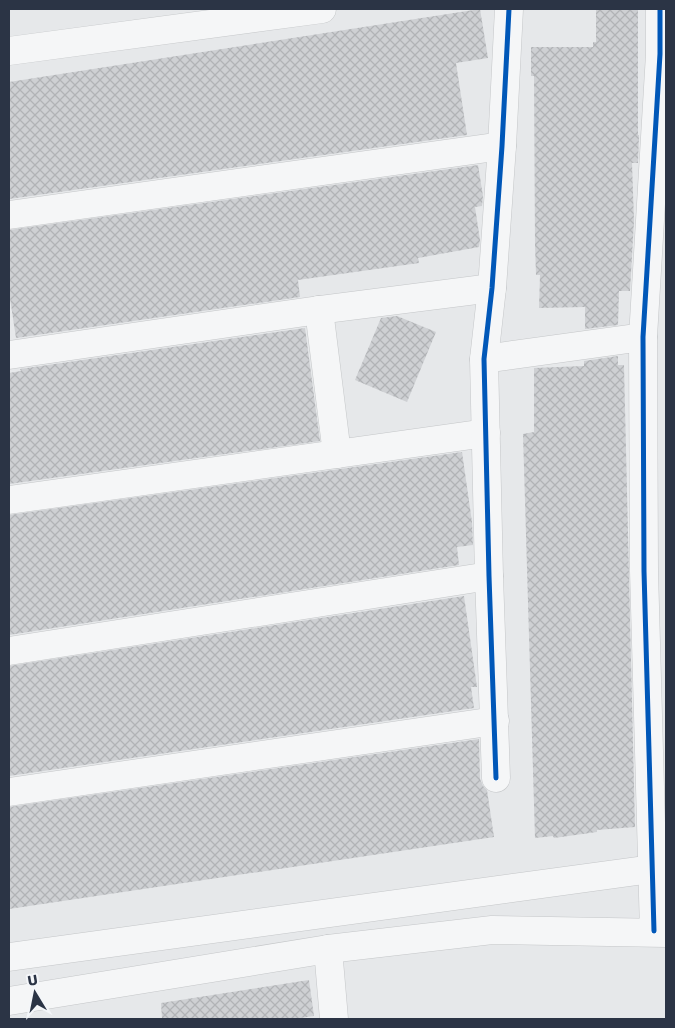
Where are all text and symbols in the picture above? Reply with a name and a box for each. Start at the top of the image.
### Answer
north arrow [10,968,60,1018]
text: U [26,971,39,990]

